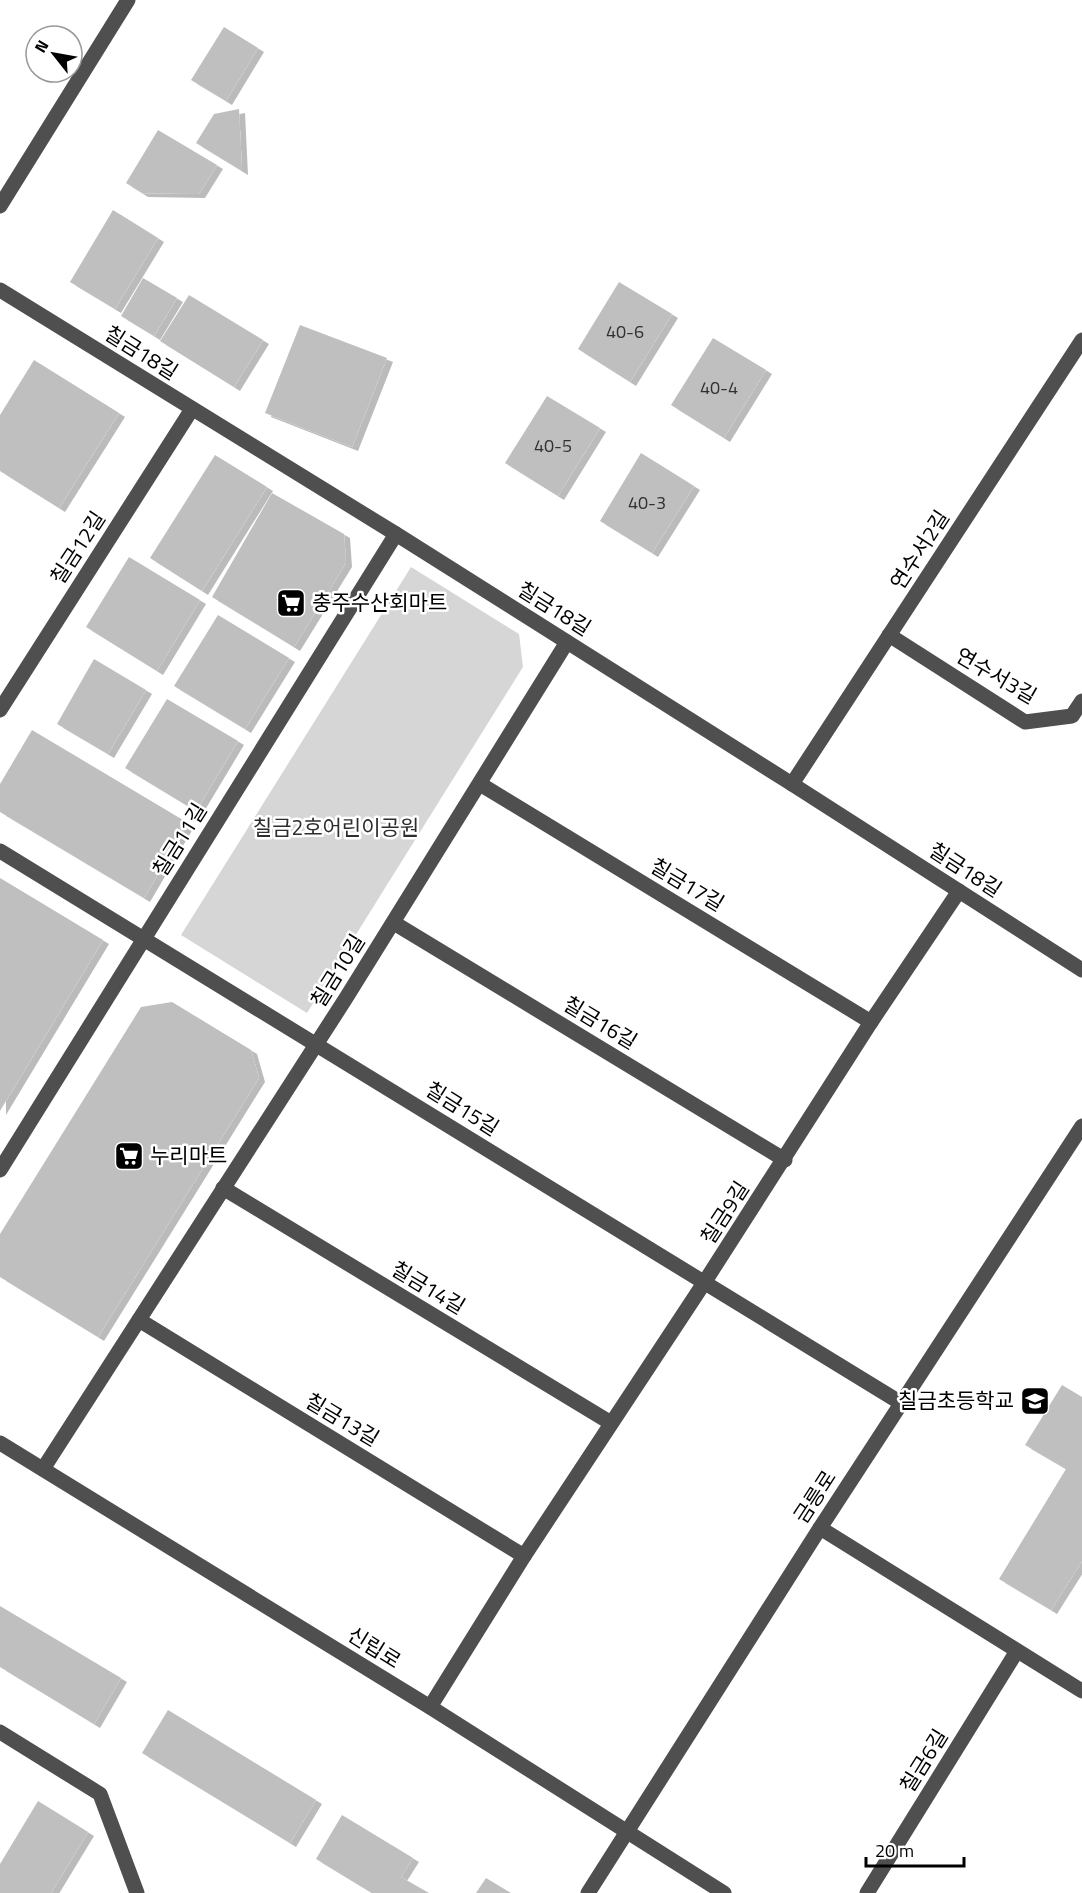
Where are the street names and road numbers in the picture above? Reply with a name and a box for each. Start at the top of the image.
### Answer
street label: 칠금18길 [98,317,185,387]
street label: 연수서2길 [881,503,957,596]
street label: 칠금12길 [42,505,113,590]
street label: 칠금18길 [511,573,598,643]
street label: 연수서3길 [950,639,1043,711]
street label: 칠금11길 [144,796,214,883]
street label: 칠금18길 [923,834,1008,905]
street label: 칠금17길 [644,849,731,919]
street label: 칠금10길 [302,927,372,1014]
street label: 칠금16길 [557,987,644,1057]
street label: 칠금15길 [419,1073,506,1143]
street label: 칠금9길 [692,1174,757,1250]
street label: 칠금14길 [385,1252,472,1322]
street label: 칠금13길 [299,1384,386,1454]
street label: 금릉로 [785,1463,843,1529]
street label: 신립로 [341,1618,408,1676]
street label: 칠금6길 [891,1722,955,1799]

